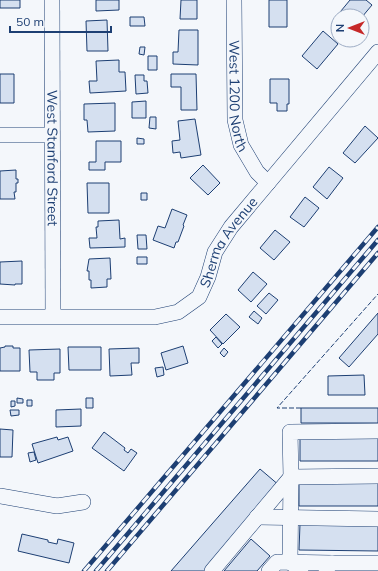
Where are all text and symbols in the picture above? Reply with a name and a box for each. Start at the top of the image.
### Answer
scale bar [10,8,111,34]
north arrow [330,8,370,48]
text: 50 m [16,14,44,29]
text: N [333,24,347,32]
street label: West 1200 North [225,40,252,155]
street label: West Stanford Street [43,90,62,226]
street label: Sherma Avenue [195,193,261,290]

